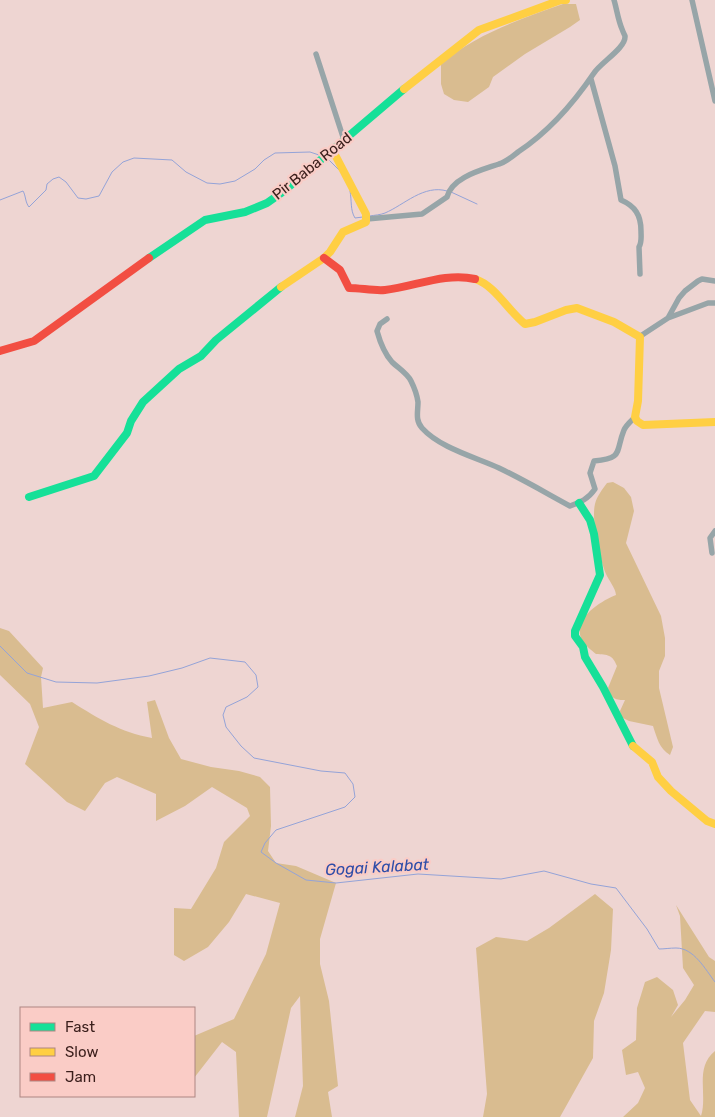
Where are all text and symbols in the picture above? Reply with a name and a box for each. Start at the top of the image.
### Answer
street label: Pir Baba Road [269,128,355,204]
water label: Gogai Kalabat [325,855,430,879]
legend [20,1007,195,1097]
text: Fast [65,1018,95,1036]
text: Slow [65,1043,98,1061]
text: Jam [65,1068,96,1086]

